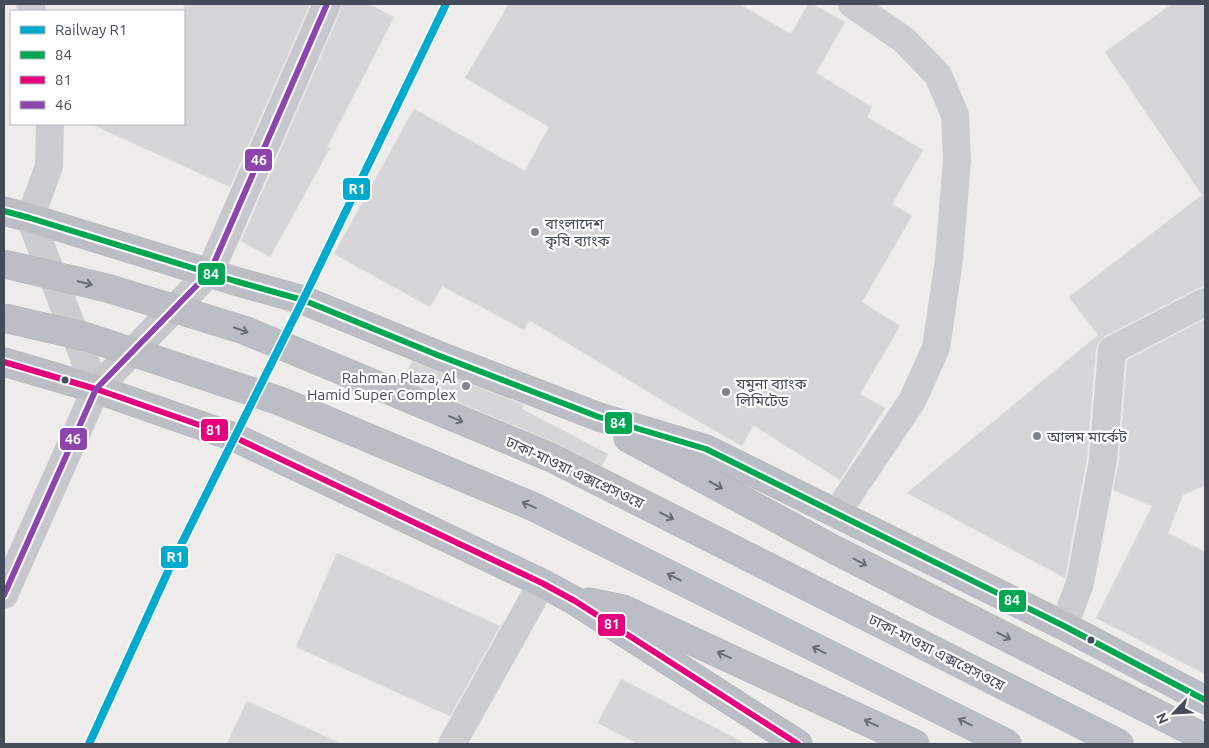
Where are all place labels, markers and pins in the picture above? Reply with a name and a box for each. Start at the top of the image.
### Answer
place label: বাংলাদেশ কৃষি ব্যাংক [544,215,610,250]
marker: বাংলাদেশ কৃষি ব্যাংক [529,226,541,238]
place label: Rahman Plaza, Al Hamid Super Complex [307,369,456,403]
unlabelled marker [60,375,70,385]
place label: যমুনা ব্যাংক লিমিটেড [735,375,808,409]
marker: Rahman Plaza, Al Hamid Super Complex [460,380,472,392]
marker: যমুনা ব্যাংক লিমিটেড [720,386,732,398]
place label: আলম মার্কেট [1046,428,1128,445]
marker: আলম মার্কেট [1031,430,1043,442]
unlabelled marker [1086,635,1096,645]

